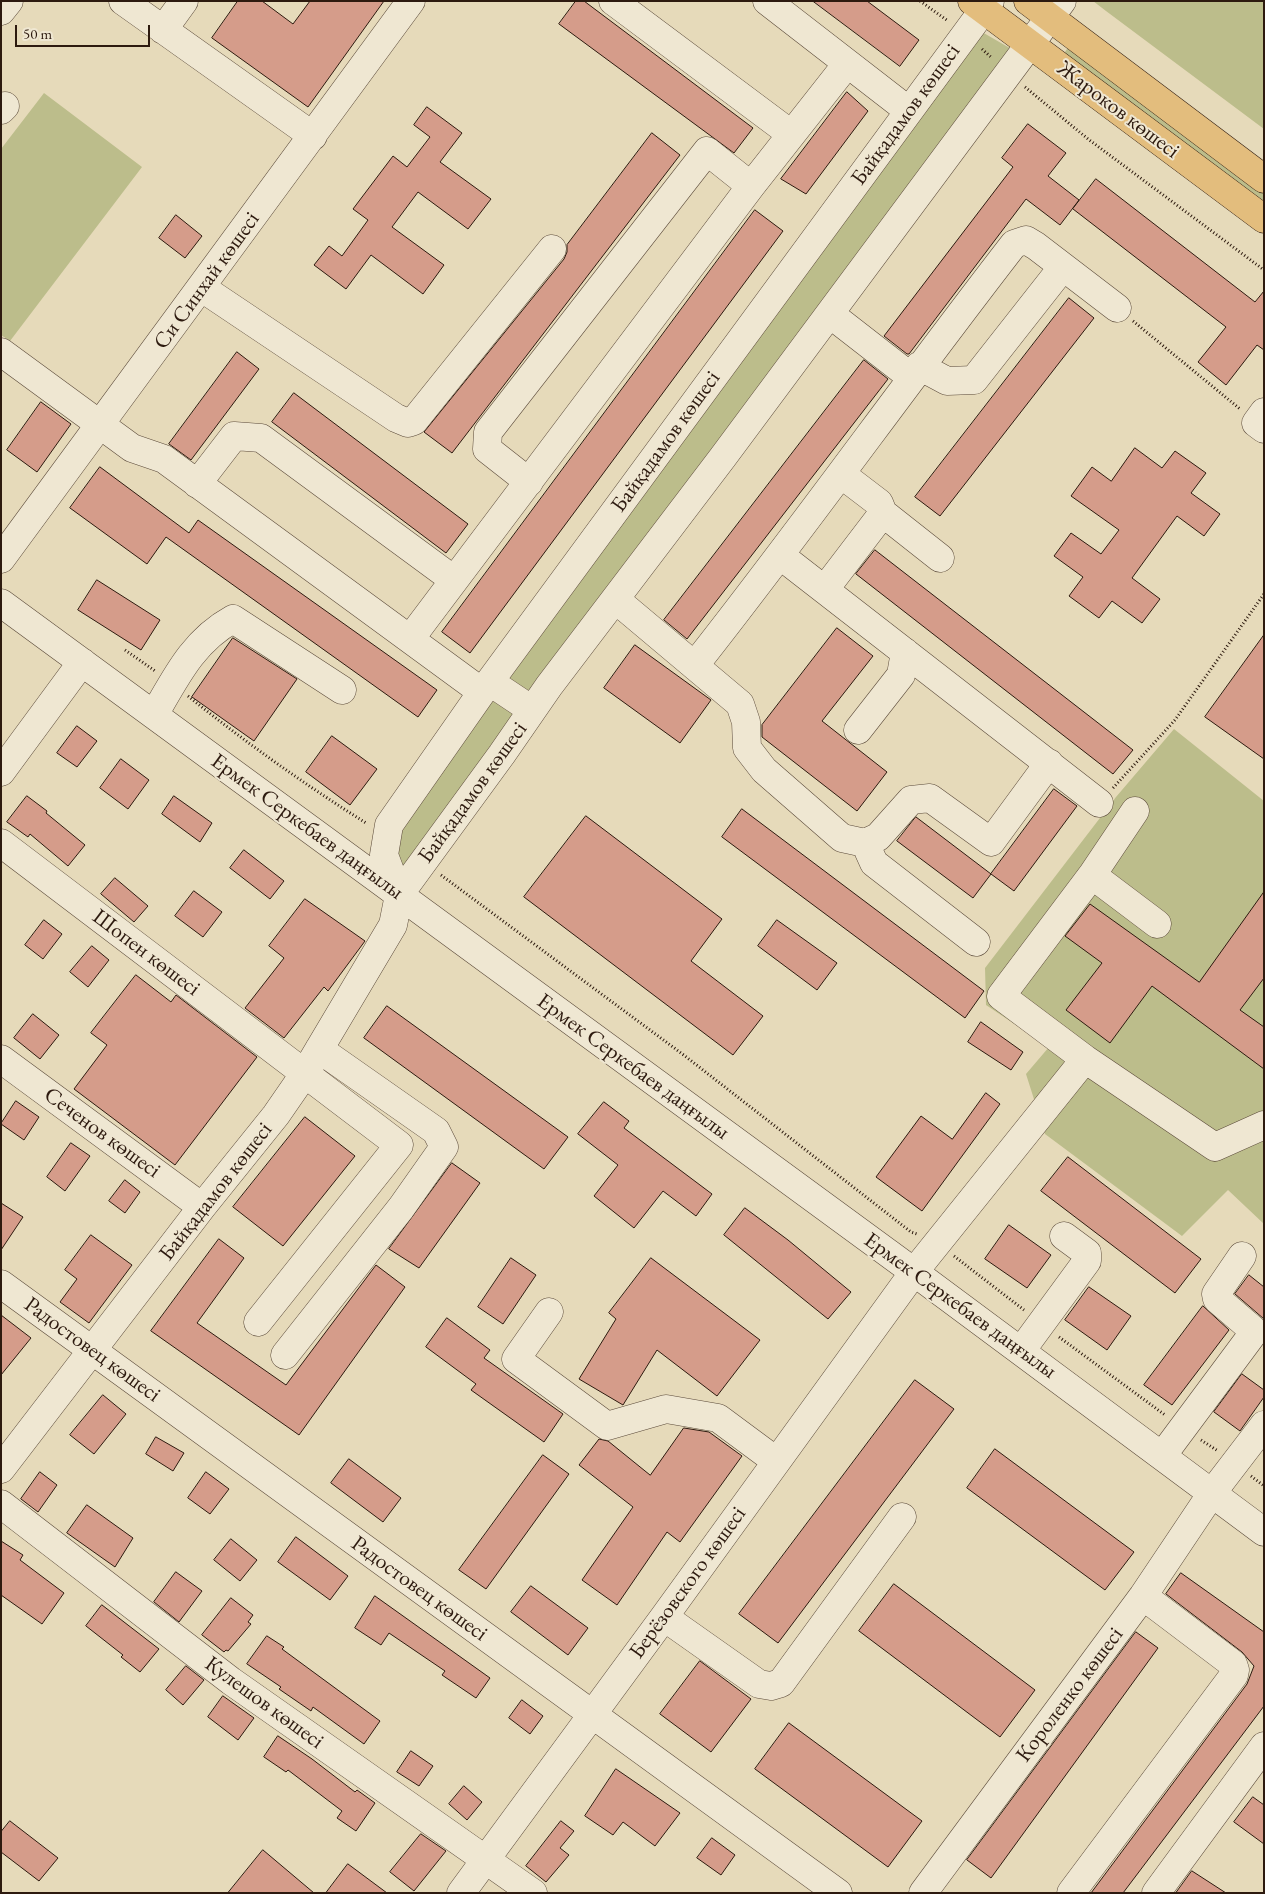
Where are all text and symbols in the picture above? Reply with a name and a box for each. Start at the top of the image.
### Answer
scale bar [18,15,152,47]
text: 50 m [23,24,52,43]
street label: Байқадамов көшесі [846,39,966,191]
street label: Жароков көшесі [1052,55,1184,165]
street label: Си Синхай көшесі [148,207,266,355]
street label: Байқадамов көшесі [606,366,726,518]
street label: Байқадамов көшесі [413,717,533,869]
street label: Ермек Серкебаев даңғылы [206,748,408,906]
street label: Шопен көшесі [87,904,205,1002]
street label: Ермек Серкебаев даңғылы [532,988,734,1146]
street label: Сеченов көшесі [39,1082,165,1184]
street label: Байқадамов көшесі [154,1118,278,1266]
street label: Ермек Серкебаев даңғылы [859,1227,1061,1385]
street label: Радостовец көшесі [19,1292,165,1408]
street label: Берёзовского көшесі [624,1502,752,1664]
street label: Радостовец көшесі [346,1531,492,1647]
street label: Короленко көшесі [1011,1623,1129,1767]
street label: Кулешов көшесі [199,1651,329,1755]

